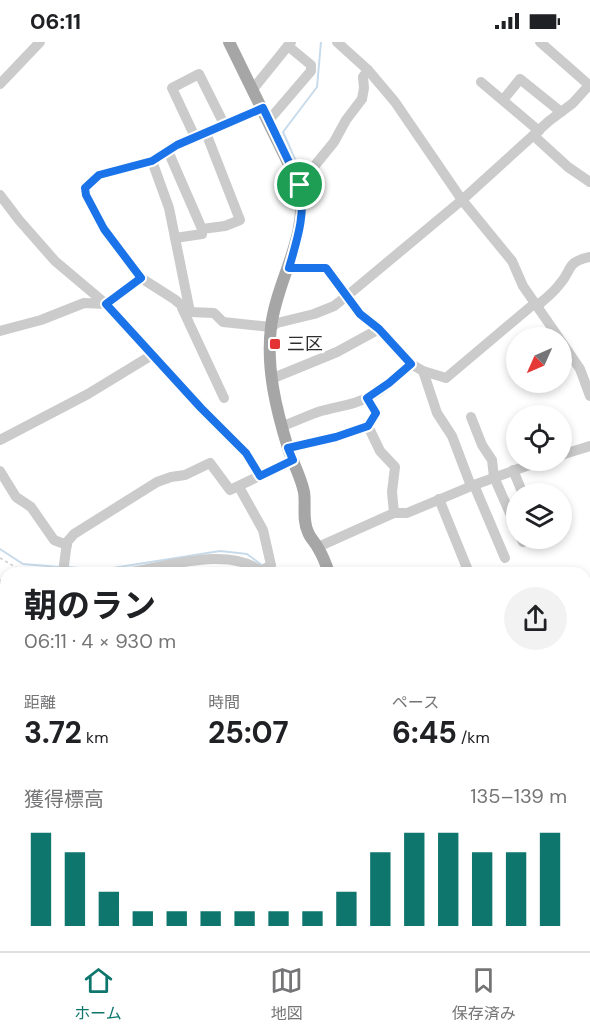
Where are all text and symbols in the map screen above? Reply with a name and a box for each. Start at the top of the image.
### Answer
text: 06:11 [30,7,81,36]
pin [274,159,325,210]
icon: arrive [283,168,316,201]
north arrow [506,327,572,393]
map controls [506,327,572,549]
place label: 三区 [287,332,323,356]
marker: 三区 [268,337,282,351]
button: locate [506,405,572,471]
button: layers [506,483,572,549]
text: 朝のラン [24,584,156,627]
button: share [504,587,567,650]
text: 06:11 · 4 × 930 m [24,628,176,654]
text: 距離 [24,692,56,713]
text: 時間 [208,692,240,713]
text: ペース [392,692,439,713]
text: 3.72 [24,713,82,752]
text: 25:07 [208,713,289,752]
text: 6:45 [392,713,457,752]
text: km [82,727,108,748]
text: /km [457,727,490,748]
text: 135–139 m [470,783,567,809]
text: 獲得標高 [24,786,104,812]
tab: ホーム [74,964,122,1024]
tab: 地図 [270,964,303,1024]
tab: 保存済み [452,964,516,1024]

